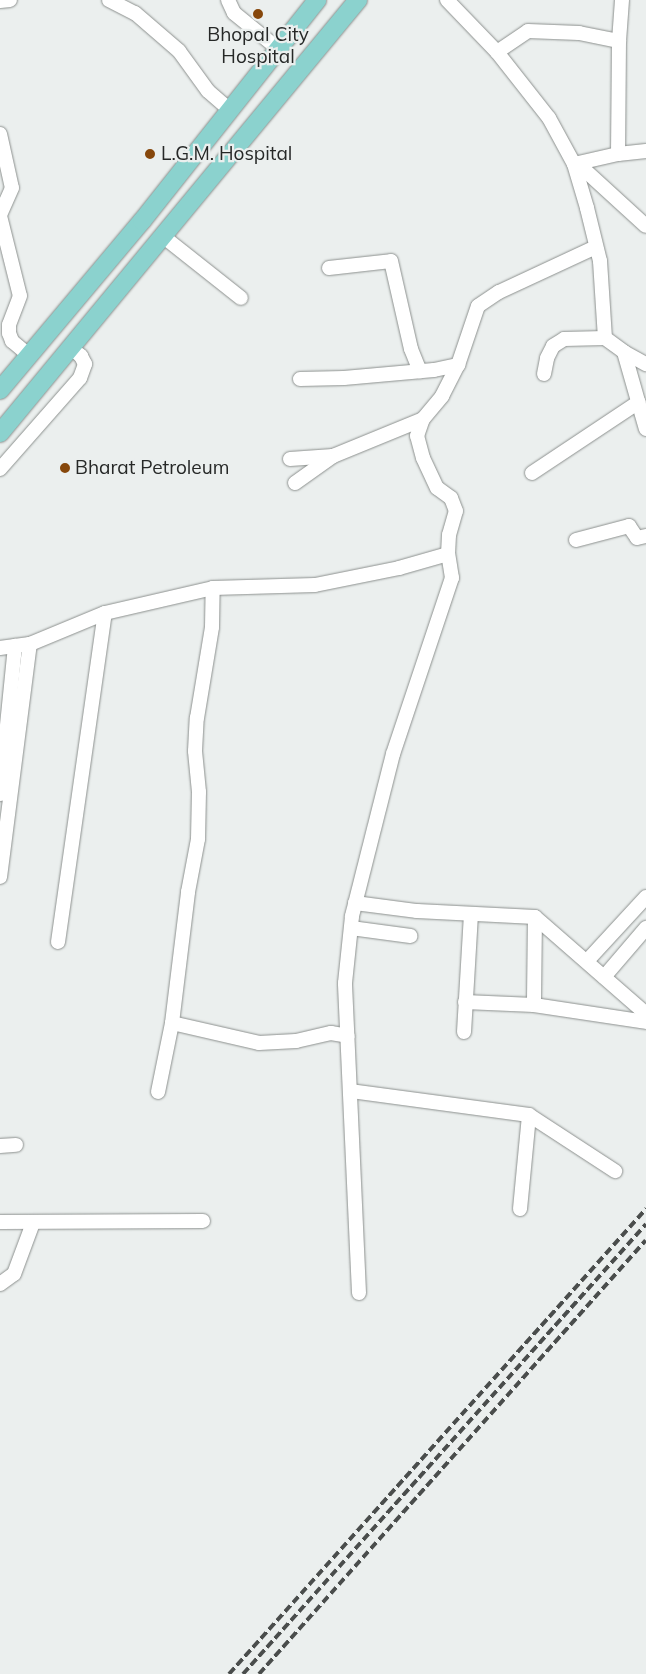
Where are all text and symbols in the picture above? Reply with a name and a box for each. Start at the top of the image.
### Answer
marker: Bhopal City Hospital [251,7,265,21]
place label: Bhopal City Hospital [207,24,309,68]
place label: L.G.M. Hospital [161,143,292,165]
marker: L.G.M. Hospital [143,147,157,161]
place label: Bharat Petroleum [75,457,229,479]
marker: Bharat Petroleum [59,462,71,474]

